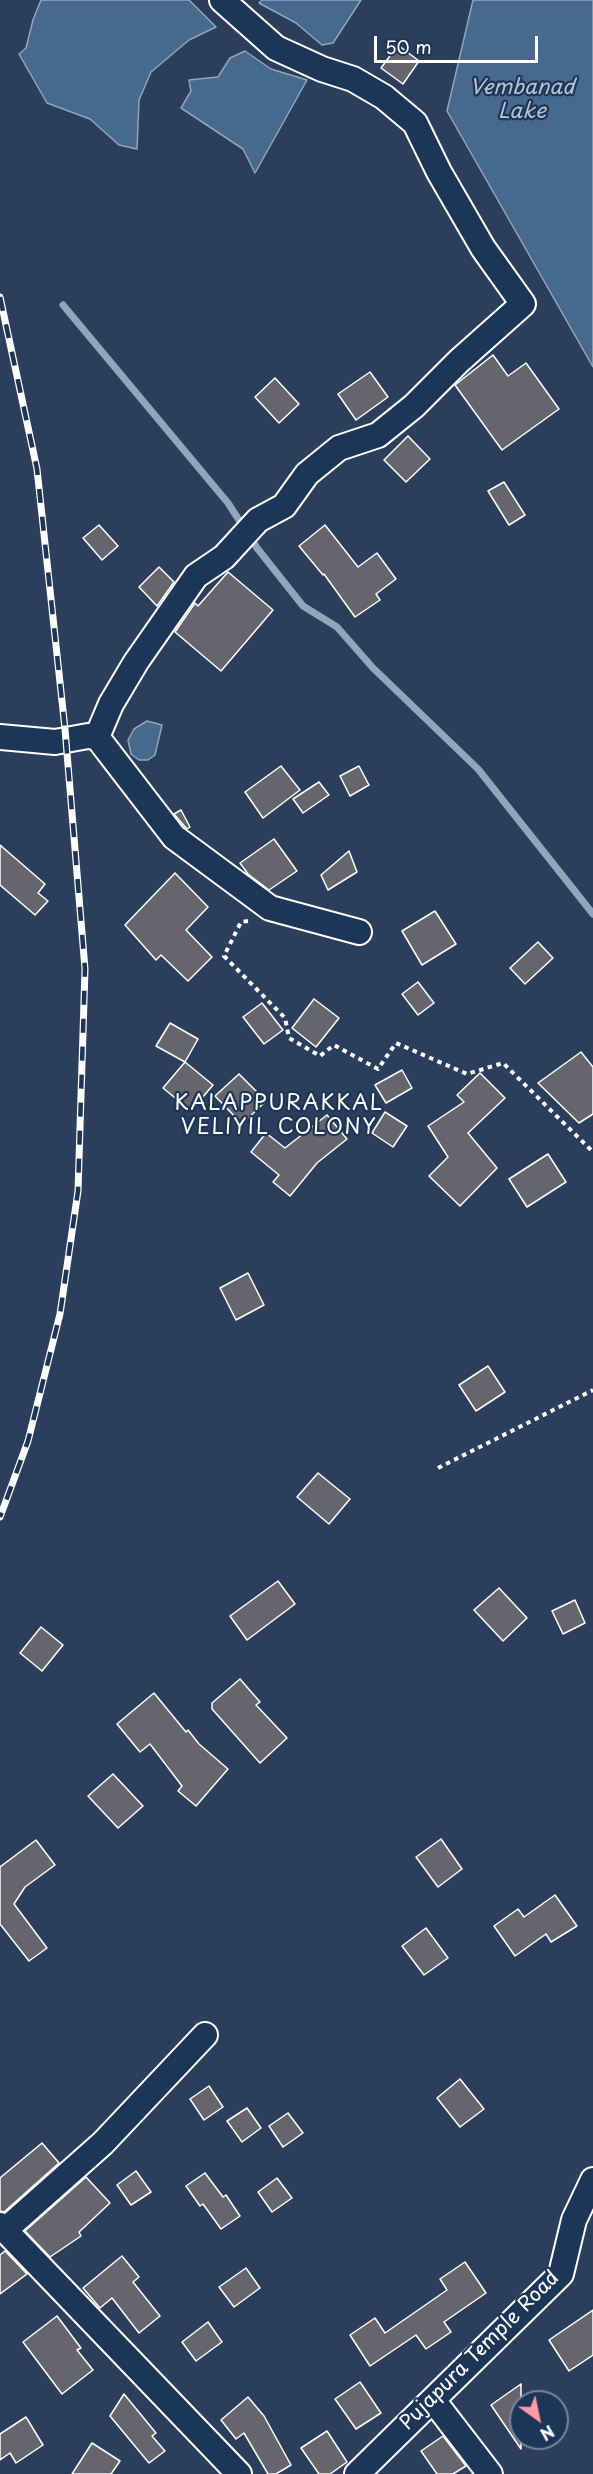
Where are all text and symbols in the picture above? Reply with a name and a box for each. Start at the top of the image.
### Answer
scale bar [377,24,540,62]
text: 50 m [385,33,432,60]
water label: Vembanad Lake [469,75,575,125]
district label: KALAPPURAKKAL VELIYIL COLONY [176,1091,382,1141]
street label: Pujapura Temple Road [395,2266,565,2436]
north arrow [509,2390,569,2450]
text: N [536,2420,560,2447]

